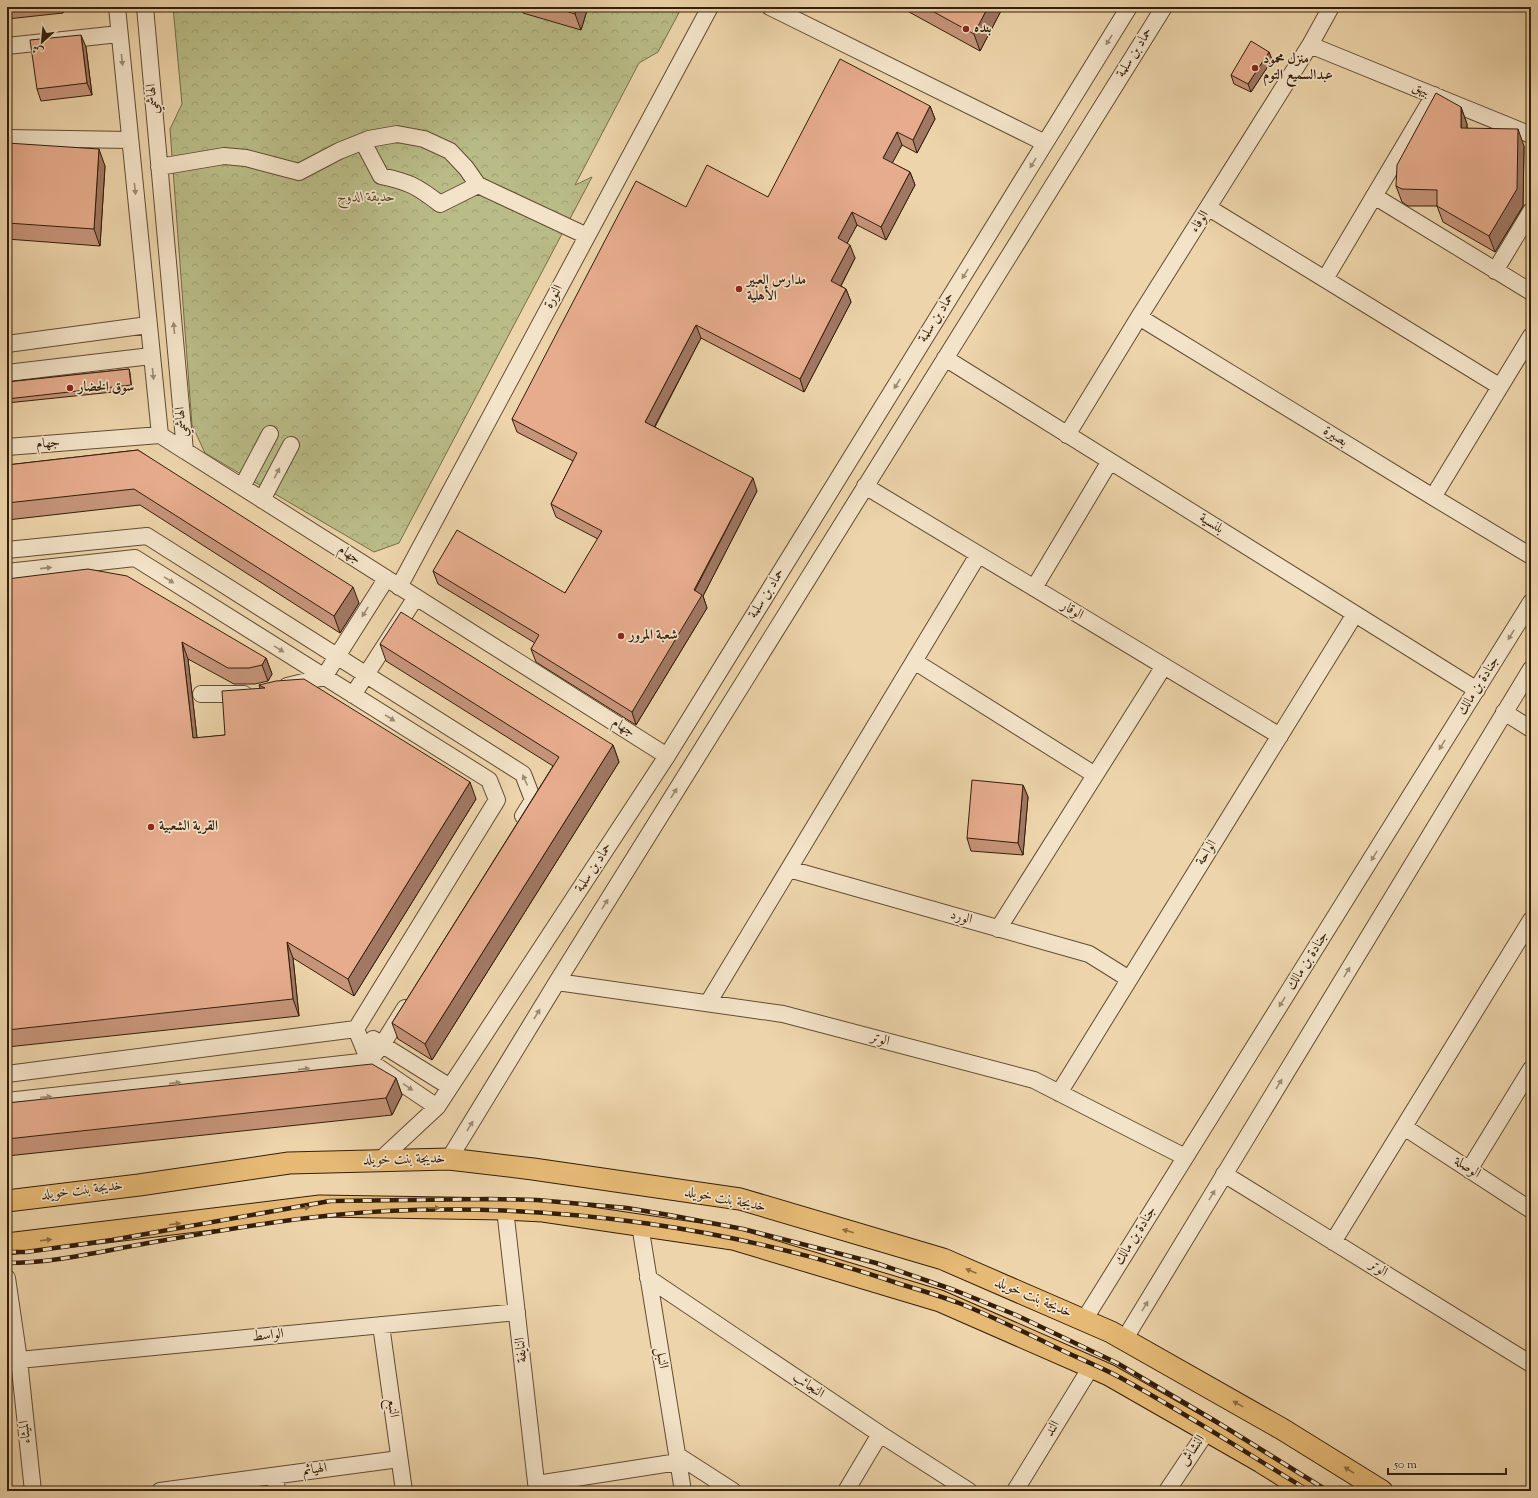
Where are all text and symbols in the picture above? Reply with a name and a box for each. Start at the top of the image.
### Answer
place label: بنده [974,19,992,39]
north arrow [22,22,62,62]
marker: بنده [961,24,971,34]
street label: حماد بن سلمة [1112,24,1158,82]
one-way arrow [1105,34,1112,46]
text: ش [29,40,46,60]
place label: منزل محمود عبدالسميع التوم [1263,50,1333,87]
one-way arrow [119,54,125,66]
marker: منزل محمود عبدالسميع التوم [1250,63,1260,73]
street label: بيهق [1409,77,1433,103]
street label: الهاشمي [142,83,165,115]
one-way arrow [1029,158,1037,168]
one-way arrow [131,183,138,195]
park label: حديقة الدوح [337,188,395,209]
street label: الوفاء [1185,207,1215,237]
one-way arrow [961,268,969,279]
place label: مدارس العبير الأهلية [745,271,806,307]
street label: النورة [539,281,569,313]
marker: مدارس العبير الأهلية [734,284,744,294]
street label: حماد بن سلمة [914,289,960,347]
one-way arrow [170,322,177,334]
one-way arrow [150,368,157,380]
place label: سوق الخضار [76,378,134,398]
one-way arrow [893,378,900,390]
marker: سوق الخضار [65,383,75,393]
street label: الهاشمي [171,406,194,438]
street label: بصيرة [1319,422,1351,452]
street label: جهام [35,433,61,456]
one-way arrow [273,467,280,478]
street label: بلنسية [1195,509,1227,539]
street label: جهام [333,540,365,571]
one-way arrow [40,565,52,571]
street label: حماد بن سلمة [744,565,790,623]
one-way arrow [163,576,175,583]
street label: الوقار [1055,595,1087,626]
one-way arrow [361,607,369,617]
place label: شعبة المرور [627,626,678,646]
one-way arrow [1507,629,1514,641]
marker: شعبة المرور [616,631,626,641]
one-way arrow [273,645,285,652]
street label: جنادة بن مالك [1453,653,1505,719]
street label: جهام [607,713,639,744]
one-way arrow [384,714,395,721]
one-way arrow [1439,739,1446,751]
one-way arrow [522,774,528,785]
one-way arrow [670,788,678,798]
place label: القرية الشعبية [159,817,218,837]
marker: القرية الشعبية [146,822,156,832]
street label: الواحة [1191,836,1223,870]
street label: حماد بن سلمة [570,839,618,897]
one-way arrow [1370,850,1377,862]
one-way arrow [601,899,609,909]
street label: الورد [948,905,974,931]
street label: جنادة بن مالك [1282,928,1334,994]
one-way arrow [1343,966,1350,978]
one-way arrow [1279,996,1286,1008]
one-way arrow [533,1009,541,1019]
street label: الوتر [866,1027,892,1052]
one-way arrow [298,1065,310,1072]
one-way arrow [1276,1078,1283,1090]
one-way arrow [169,1079,181,1086]
one-way arrow [402,1083,413,1091]
one-way arrow [40,1093,52,1100]
one-way arrow [466,1120,473,1132]
street label: خديجة بنت خويلد [363,1149,445,1171]
street label: الوصلة [1449,1151,1484,1184]
street label: خديجة بنت خويلد [40,1176,124,1206]
street label: خديجة بنت خويلد [683,1182,767,1218]
one-way arrow [1208,1190,1216,1200]
street label: جنادة بن مالك [1110,1203,1162,1269]
one-way arrow [298,1205,310,1211]
one-way arrow [428,1205,441,1211]
one-way arrow [169,1221,181,1227]
one-way arrow [841,1228,853,1234]
one-way arrow [40,1237,52,1243]
street label: الوتر [1363,1254,1391,1282]
one-way arrow [965,1268,977,1274]
street label: خديجة بنت خويلد [991,1273,1075,1323]
one-way arrow [1141,1300,1148,1312]
street label: الواسط [251,1324,285,1348]
street label: النايفة [511,1336,533,1364]
street label: النبل [649,1346,673,1370]
street label: النجائب [788,1368,828,1404]
street label: النبع [379,1397,403,1419]
one-way arrow [1232,1400,1244,1407]
street label: الند [1040,1417,1066,1441]
street label: الميثاء [15,1419,37,1445]
street label: النشاش [1175,1431,1211,1471]
scale bar [1388,1450,1506,1476]
text: 50 m [1393,1456,1417,1474]
street label: الهياثم [301,1458,329,1483]
one-way arrow [1343,1467,1355,1474]

